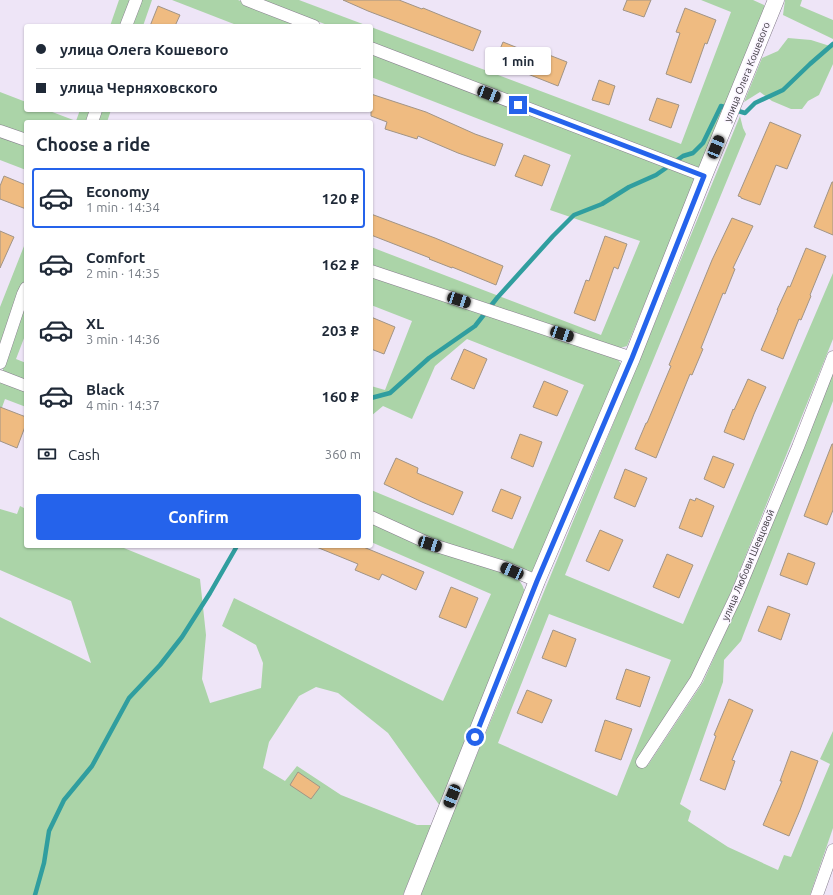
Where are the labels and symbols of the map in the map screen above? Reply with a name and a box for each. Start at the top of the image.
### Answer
street label: улица Олега Кошевого [722,20,772,124]
callout: 1 min [485,47,551,75]
car [476,84,502,104]
route end [509,96,527,114]
car [706,134,726,160]
car [446,291,472,309]
car [549,325,575,343]
street label: улица Любови Шевцовой [720,508,776,622]
car [417,535,443,553]
car [499,561,525,581]
route start [466,728,484,746]
car [442,783,462,809]

